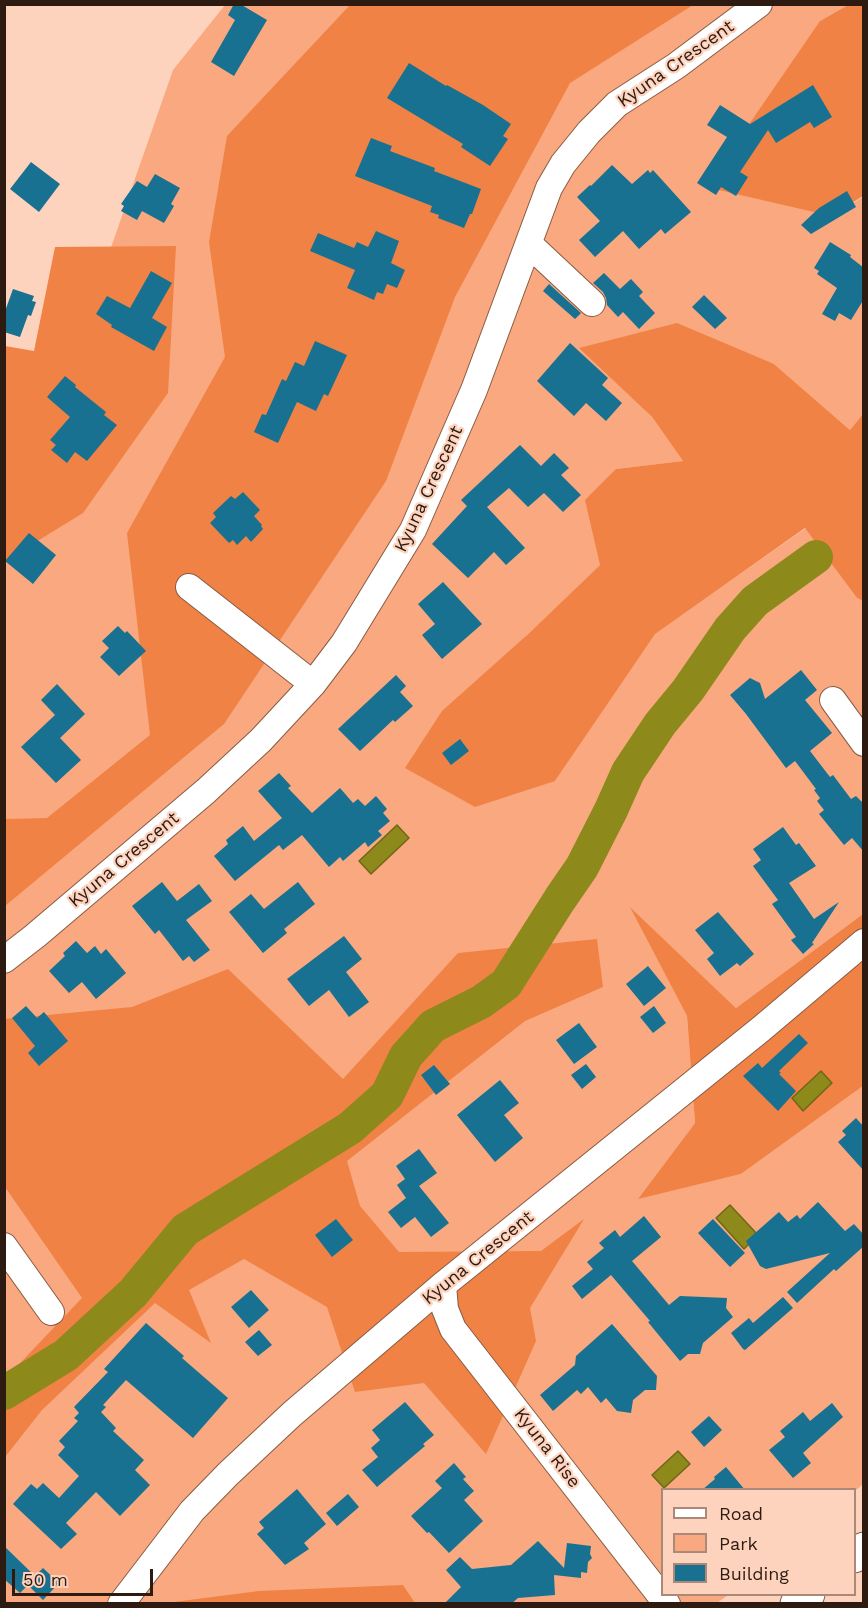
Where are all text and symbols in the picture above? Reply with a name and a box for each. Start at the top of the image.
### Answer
street label: Kyuna Crescent [614,16,738,112]
street label: Kyuna Crescent [390,422,468,556]
street label: Kyuna Crescent [65,808,183,912]
street label: Kyuna Crescent [418,1206,538,1310]
street label: Kyuna Rise [509,1404,585,1492]
legend [661,1488,856,1596]
text: Road [719,1503,763,1524]
text: Park [719,1533,758,1554]
scale bar [15,1557,156,1595]
text: Building [719,1563,789,1584]
text: 50 m [23,1569,68,1590]

